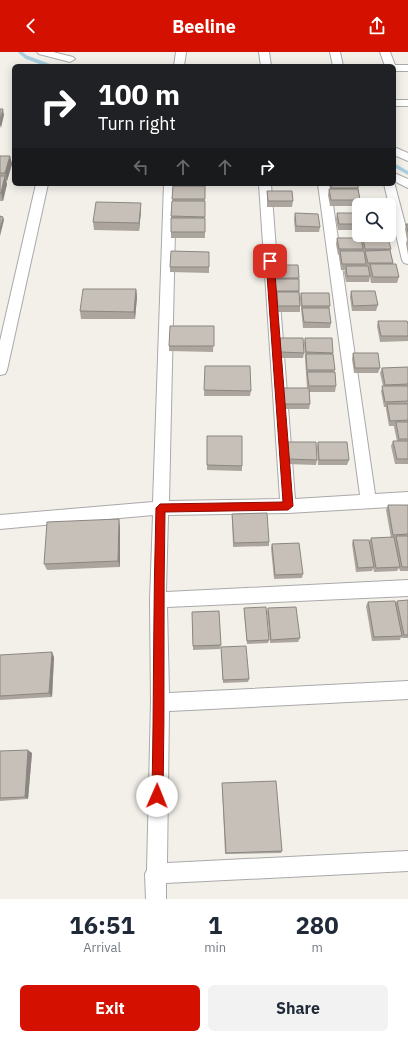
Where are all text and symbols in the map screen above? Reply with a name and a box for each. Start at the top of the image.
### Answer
icon: back [20,15,42,37]
text: Beeline [172,15,236,38]
icon: share [366,15,388,37]
text: 100 m [98,76,180,113]
icon: right [32,80,84,132]
text: Turn right [98,112,176,135]
icon: left [130,156,152,178]
icon: ahead [172,156,194,178]
icon: ahead [214,156,236,178]
icon: right [256,156,278,178]
map controls [352,198,396,242]
button: search [352,198,396,242]
pin [253,244,287,278]
icon: arrive [259,250,281,272]
position arrow [136,775,178,817]
text: 16:51 [69,909,135,941]
text: 1 [208,909,222,941]
text: 280 [295,909,339,941]
text: Arrival [83,939,121,956]
text: min [204,939,226,956]
text: m [311,939,323,956]
button: Exit [20,985,200,1031]
button: Share [208,985,388,1031]

